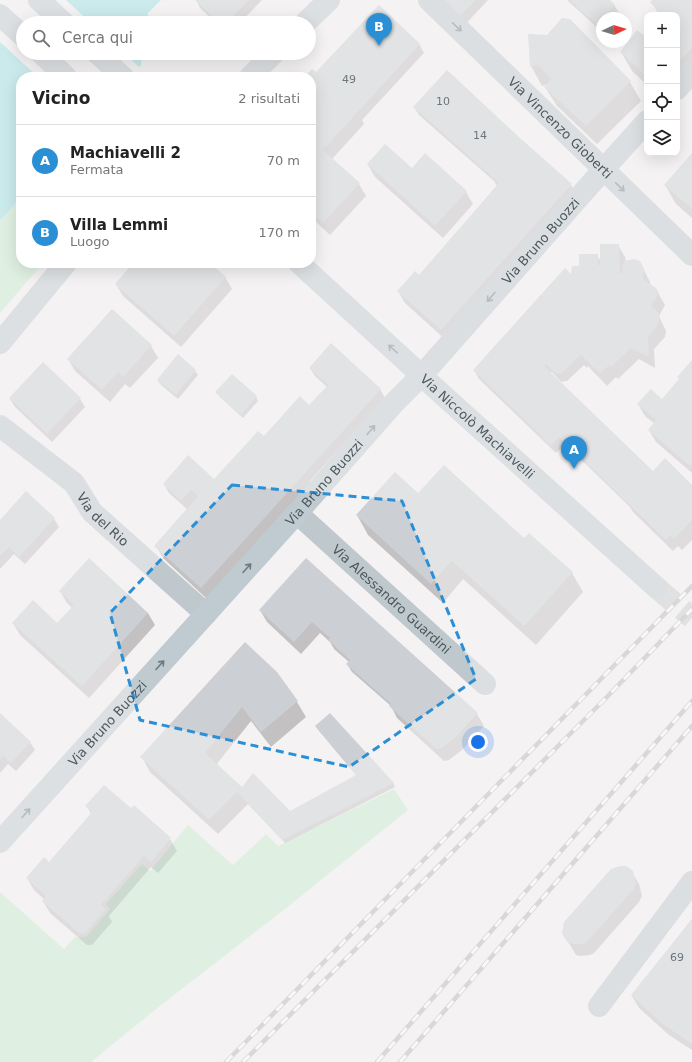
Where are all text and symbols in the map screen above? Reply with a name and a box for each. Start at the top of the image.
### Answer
north arrow [596,12,632,48]
map controls [644,12,680,156]
button: + [644,12,680,48]
pin: B [366,13,392,46]
search box [16,16,316,60]
one-way arrow [452,22,462,32]
icon: search [30,27,52,49]
text: Cerca qui [62,29,133,47]
button: − [644,48,680,84]
house number: 49 [342,73,356,86]
street label: Via Vincenzo Gioberti [505,74,616,181]
button: locate [644,84,680,120]
text: Vicino [32,88,90,108]
text: 2 risultati [238,91,300,106]
house number: 10 [436,95,450,108]
button: layers [644,120,680,156]
house number: 14 [473,129,487,142]
text: Machiavelli 2 [70,144,181,162]
text: A [40,153,50,168]
text: 70 m [267,153,300,168]
text: Fermata [70,162,124,177]
one-way arrow [615,182,625,191]
street label: Via Bruno Buozzi [499,195,582,287]
text: Villa Lemmi [70,216,168,234]
text: B [40,225,50,240]
text: 170 m [258,225,300,240]
text: Luogo [70,234,109,249]
one-way arrow [486,292,496,302]
one-way arrow [388,344,398,354]
street label: Via Niccolò Machiavelli [418,371,538,482]
one-way arrow [366,425,375,435]
street label: Via Bruno Buozzi [282,436,366,528]
pin: A [561,436,587,469]
street label: Via del Rio [74,489,132,549]
street label: Via Alessandro Guardini [329,541,454,657]
one-way arrow [242,564,251,574]
one-way arrow [155,660,165,670]
street label: Via Bruno Buozzi [65,678,150,769]
your location [468,732,488,752]
one-way arrow [21,809,30,819]
house number: 69 [670,951,684,964]

